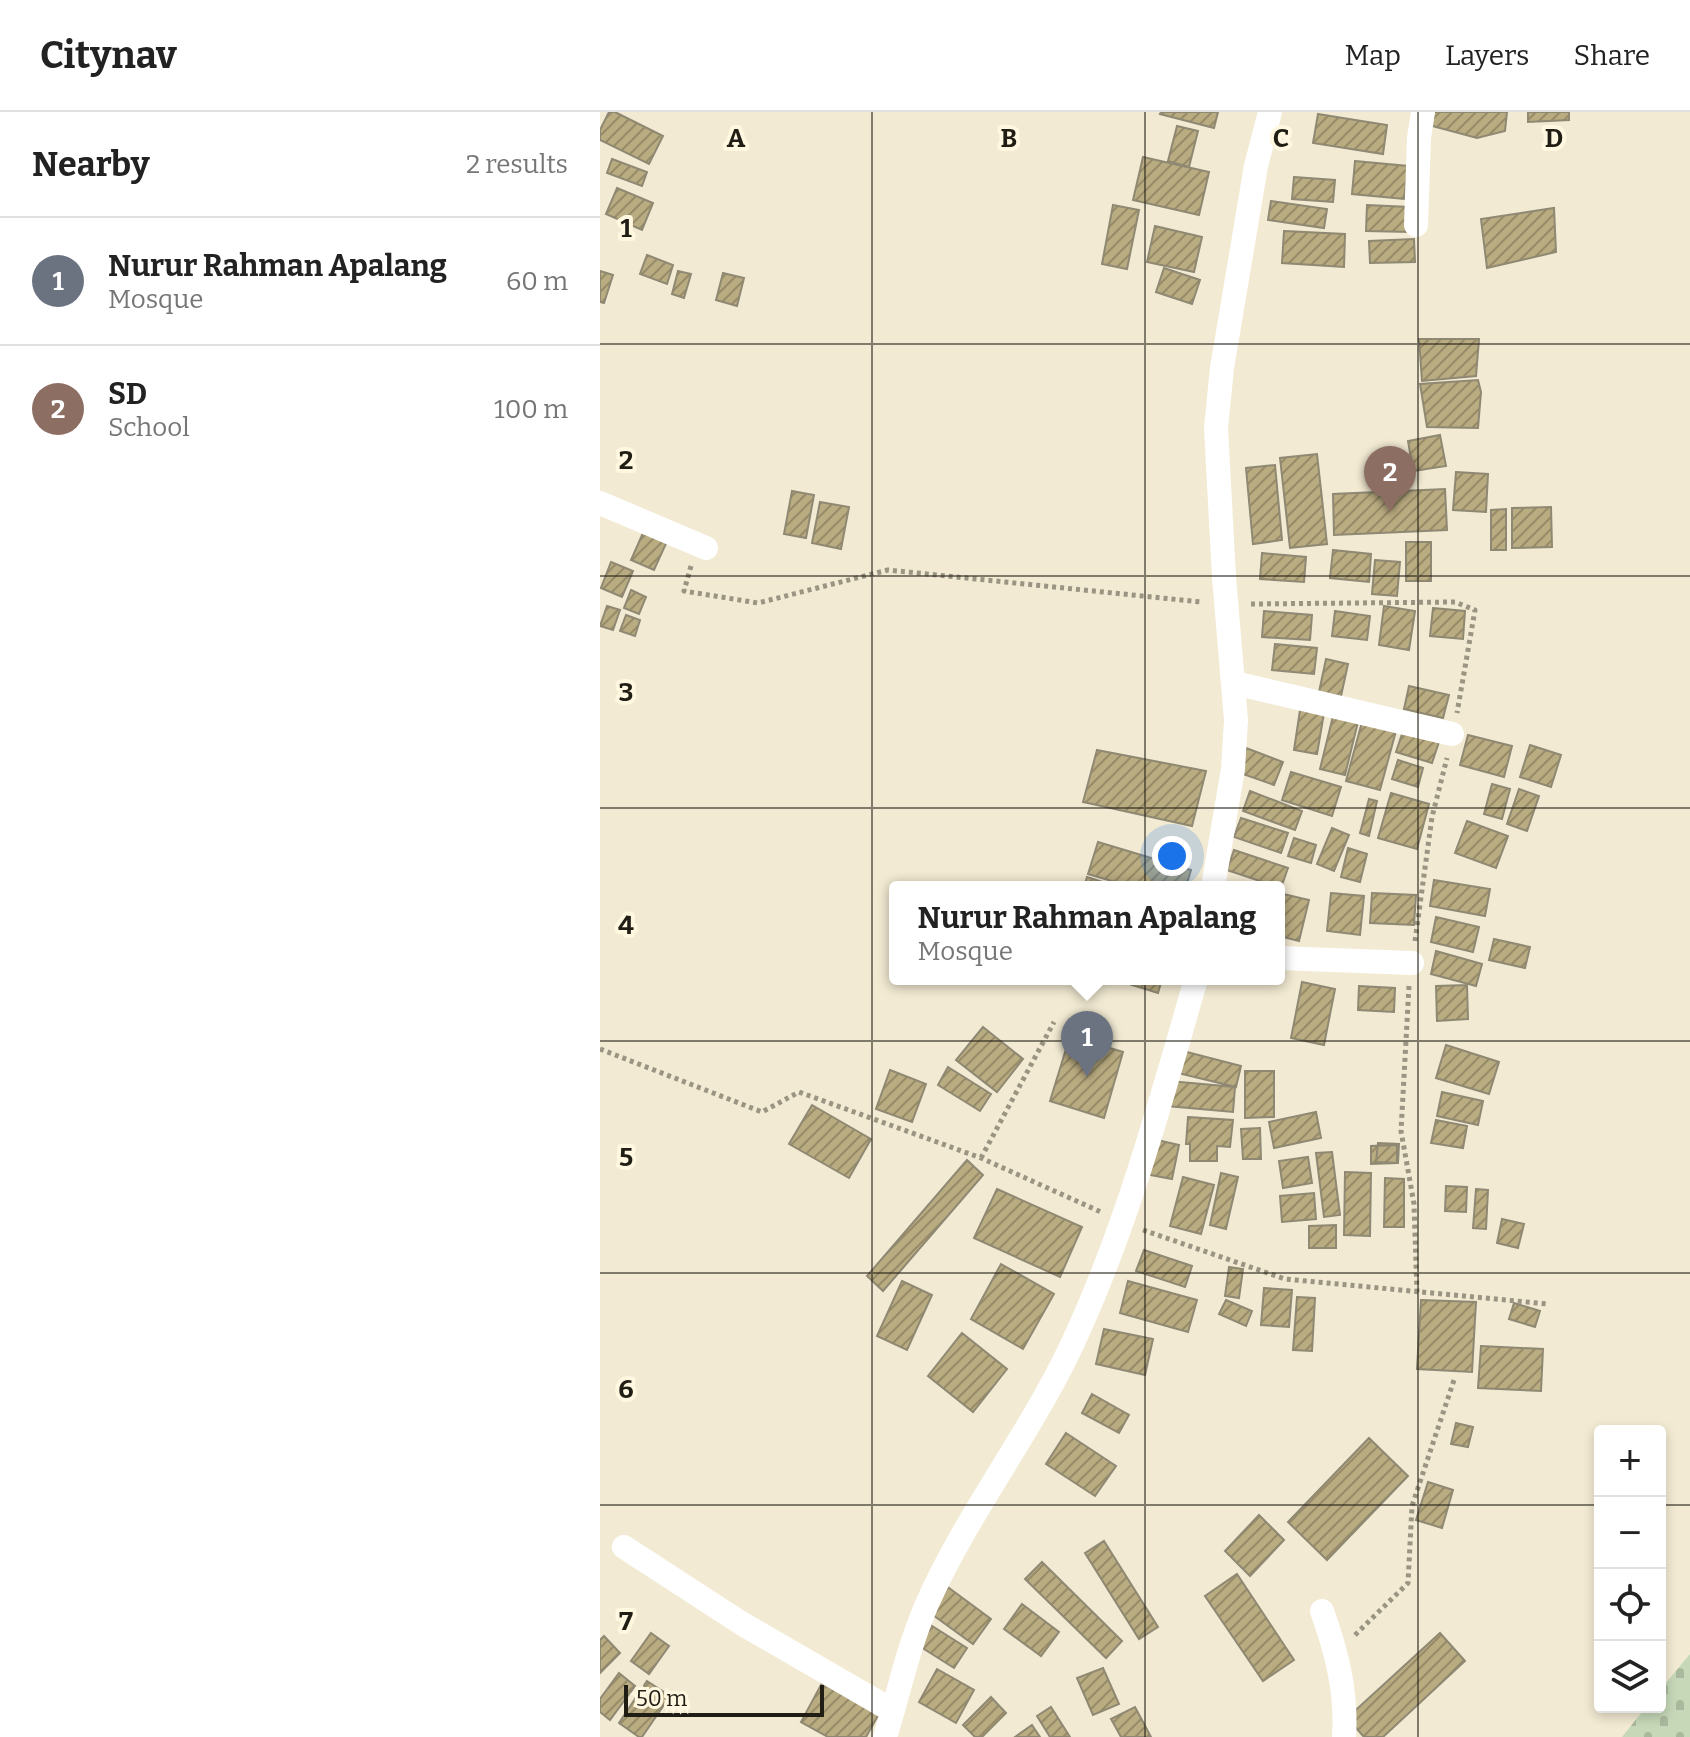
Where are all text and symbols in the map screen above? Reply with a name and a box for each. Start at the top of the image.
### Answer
text: Citynav [40,32,177,78]
text: Map [1344,39,1401,72]
text: Layers [1445,39,1529,72]
text: Share [1573,39,1650,72]
text: A [727,123,746,154]
text: B [1001,123,1017,154]
text: C [1273,123,1289,154]
text: D [1545,123,1563,154]
text: Nearby [32,144,150,185]
text: 2 results [466,149,568,180]
text: 1 [620,213,632,244]
text: Nurur Rahman Apalang [108,248,447,284]
text: 1 [52,266,64,297]
text: 60 m [506,266,568,297]
text: Mosque [108,284,203,315]
text: SD [108,376,147,412]
text: 2 [51,394,65,425]
text: 100 m [494,394,568,425]
text: School [108,412,190,443]
text: 2 [619,445,633,476]
pin: 2 [1364,446,1416,512]
text: 3 [619,677,633,708]
your location [1152,836,1192,876]
popup [889,881,1285,985]
text: Nurur Rahman Apalang [917,900,1257,936]
text: 4 [618,910,634,941]
text: Mosque [917,936,1013,967]
pin: 1 [1061,1011,1113,1077]
text: 5 [619,1142,633,1173]
text: 6 [618,1374,634,1405]
map controls [1594,1425,1666,1713]
button: + [1594,1425,1666,1497]
button: − [1594,1497,1666,1569]
button: locate [1594,1569,1666,1641]
text: 7 [619,1606,633,1637]
button: layers [1594,1641,1666,1713]
scale bar [624,1681,824,1717]
text: 50 m [636,1685,687,1712]

